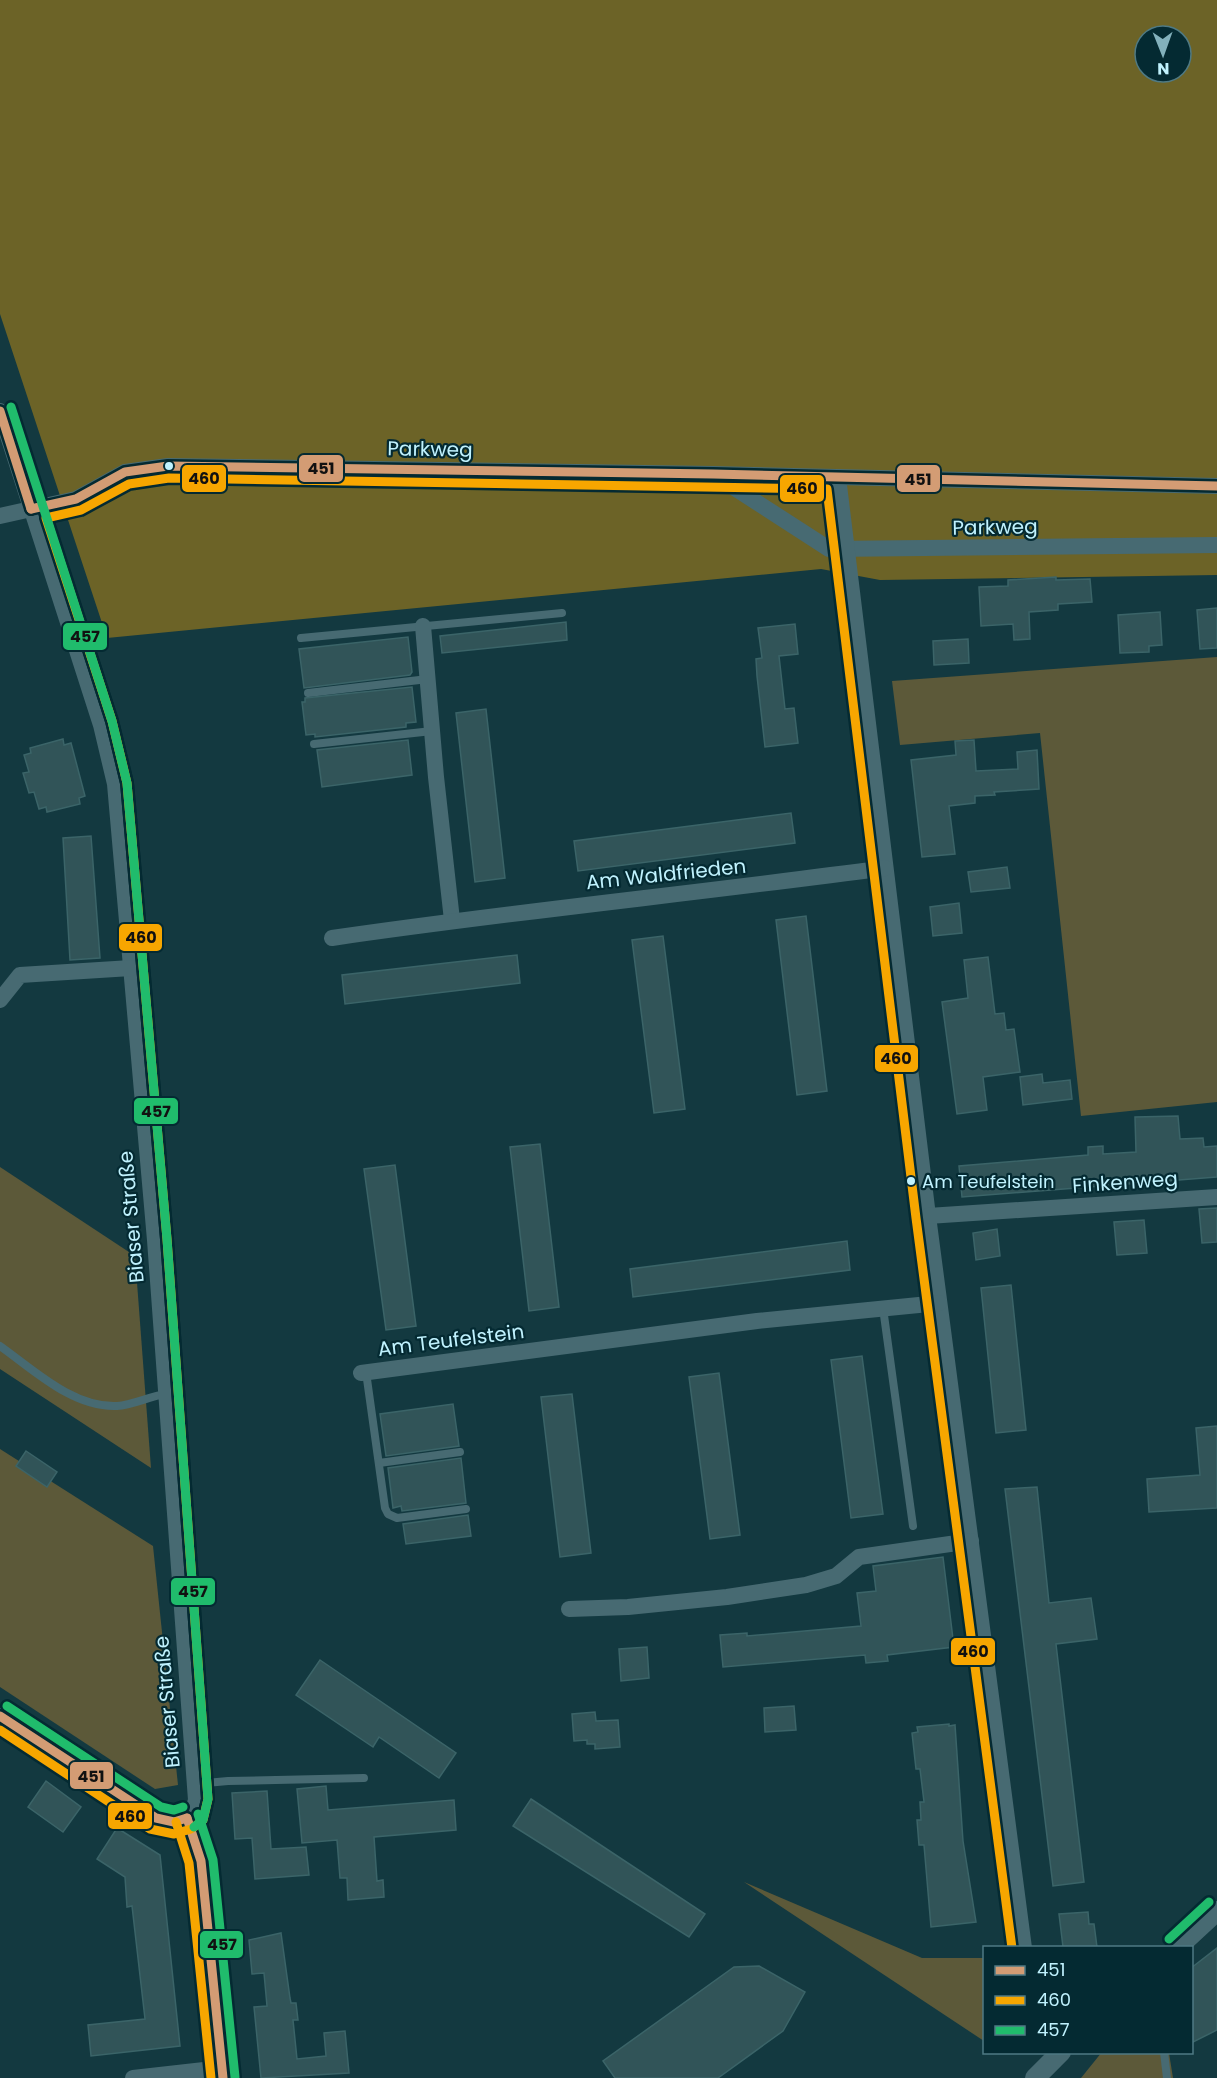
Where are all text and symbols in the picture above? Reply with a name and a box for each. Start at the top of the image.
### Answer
north arrow [1133,24,1193,84]
text: N [1157,57,1169,80]
street label: Parkweg [387,434,473,464]
line badge: 451 [298,454,344,483]
text: 451 [307,457,335,480]
unlabelled marker [163,460,175,472]
line badge: 460 [181,464,227,493]
line badge: 451 [896,464,941,493]
text: 460 [188,467,220,490]
text: 451 [904,468,932,491]
line badge: 460 [779,474,825,503]
text: 460 [786,477,818,500]
street label: Parkweg [952,512,1038,542]
line badge: 457 [62,622,108,651]
text: 457 [70,625,100,648]
street label: Am Waldfrieden [584,852,748,896]
line badge: 460 [118,923,163,952]
text: 460 [125,926,157,949]
line badge: 460 [874,1044,919,1073]
text: 460 [880,1047,912,1070]
line badge: 457 [133,1097,179,1125]
text: 457 [141,1100,171,1123]
street label: Biaser Straße [111,1150,151,1284]
street label: Finkenweg [1071,1164,1179,1200]
place label: Am Teufelstein [922,1169,1054,1194]
marker: Am Teufelstein [905,1175,917,1187]
street label: Am Teufelstein [376,1317,526,1363]
line badge: 457 [170,1577,216,1606]
text: 457 [178,1580,208,1603]
street label: Biaser Straße [147,1635,187,1769]
line badge: 460 [950,1637,996,1666]
text: 460 [957,1640,989,1663]
line badge: 451 [69,1761,114,1790]
text: 451 [77,1765,105,1788]
line badge: 460 [107,1802,153,1830]
text: 460 [114,1805,146,1828]
line badge: 457 [199,1930,244,1959]
text: 457 [207,1933,237,1956]
legend [983,1946,1193,2054]
text: 451 [1037,1957,1065,1982]
text: 460 [1037,1987,1071,2012]
text: 457 [1037,2017,1070,2042]

